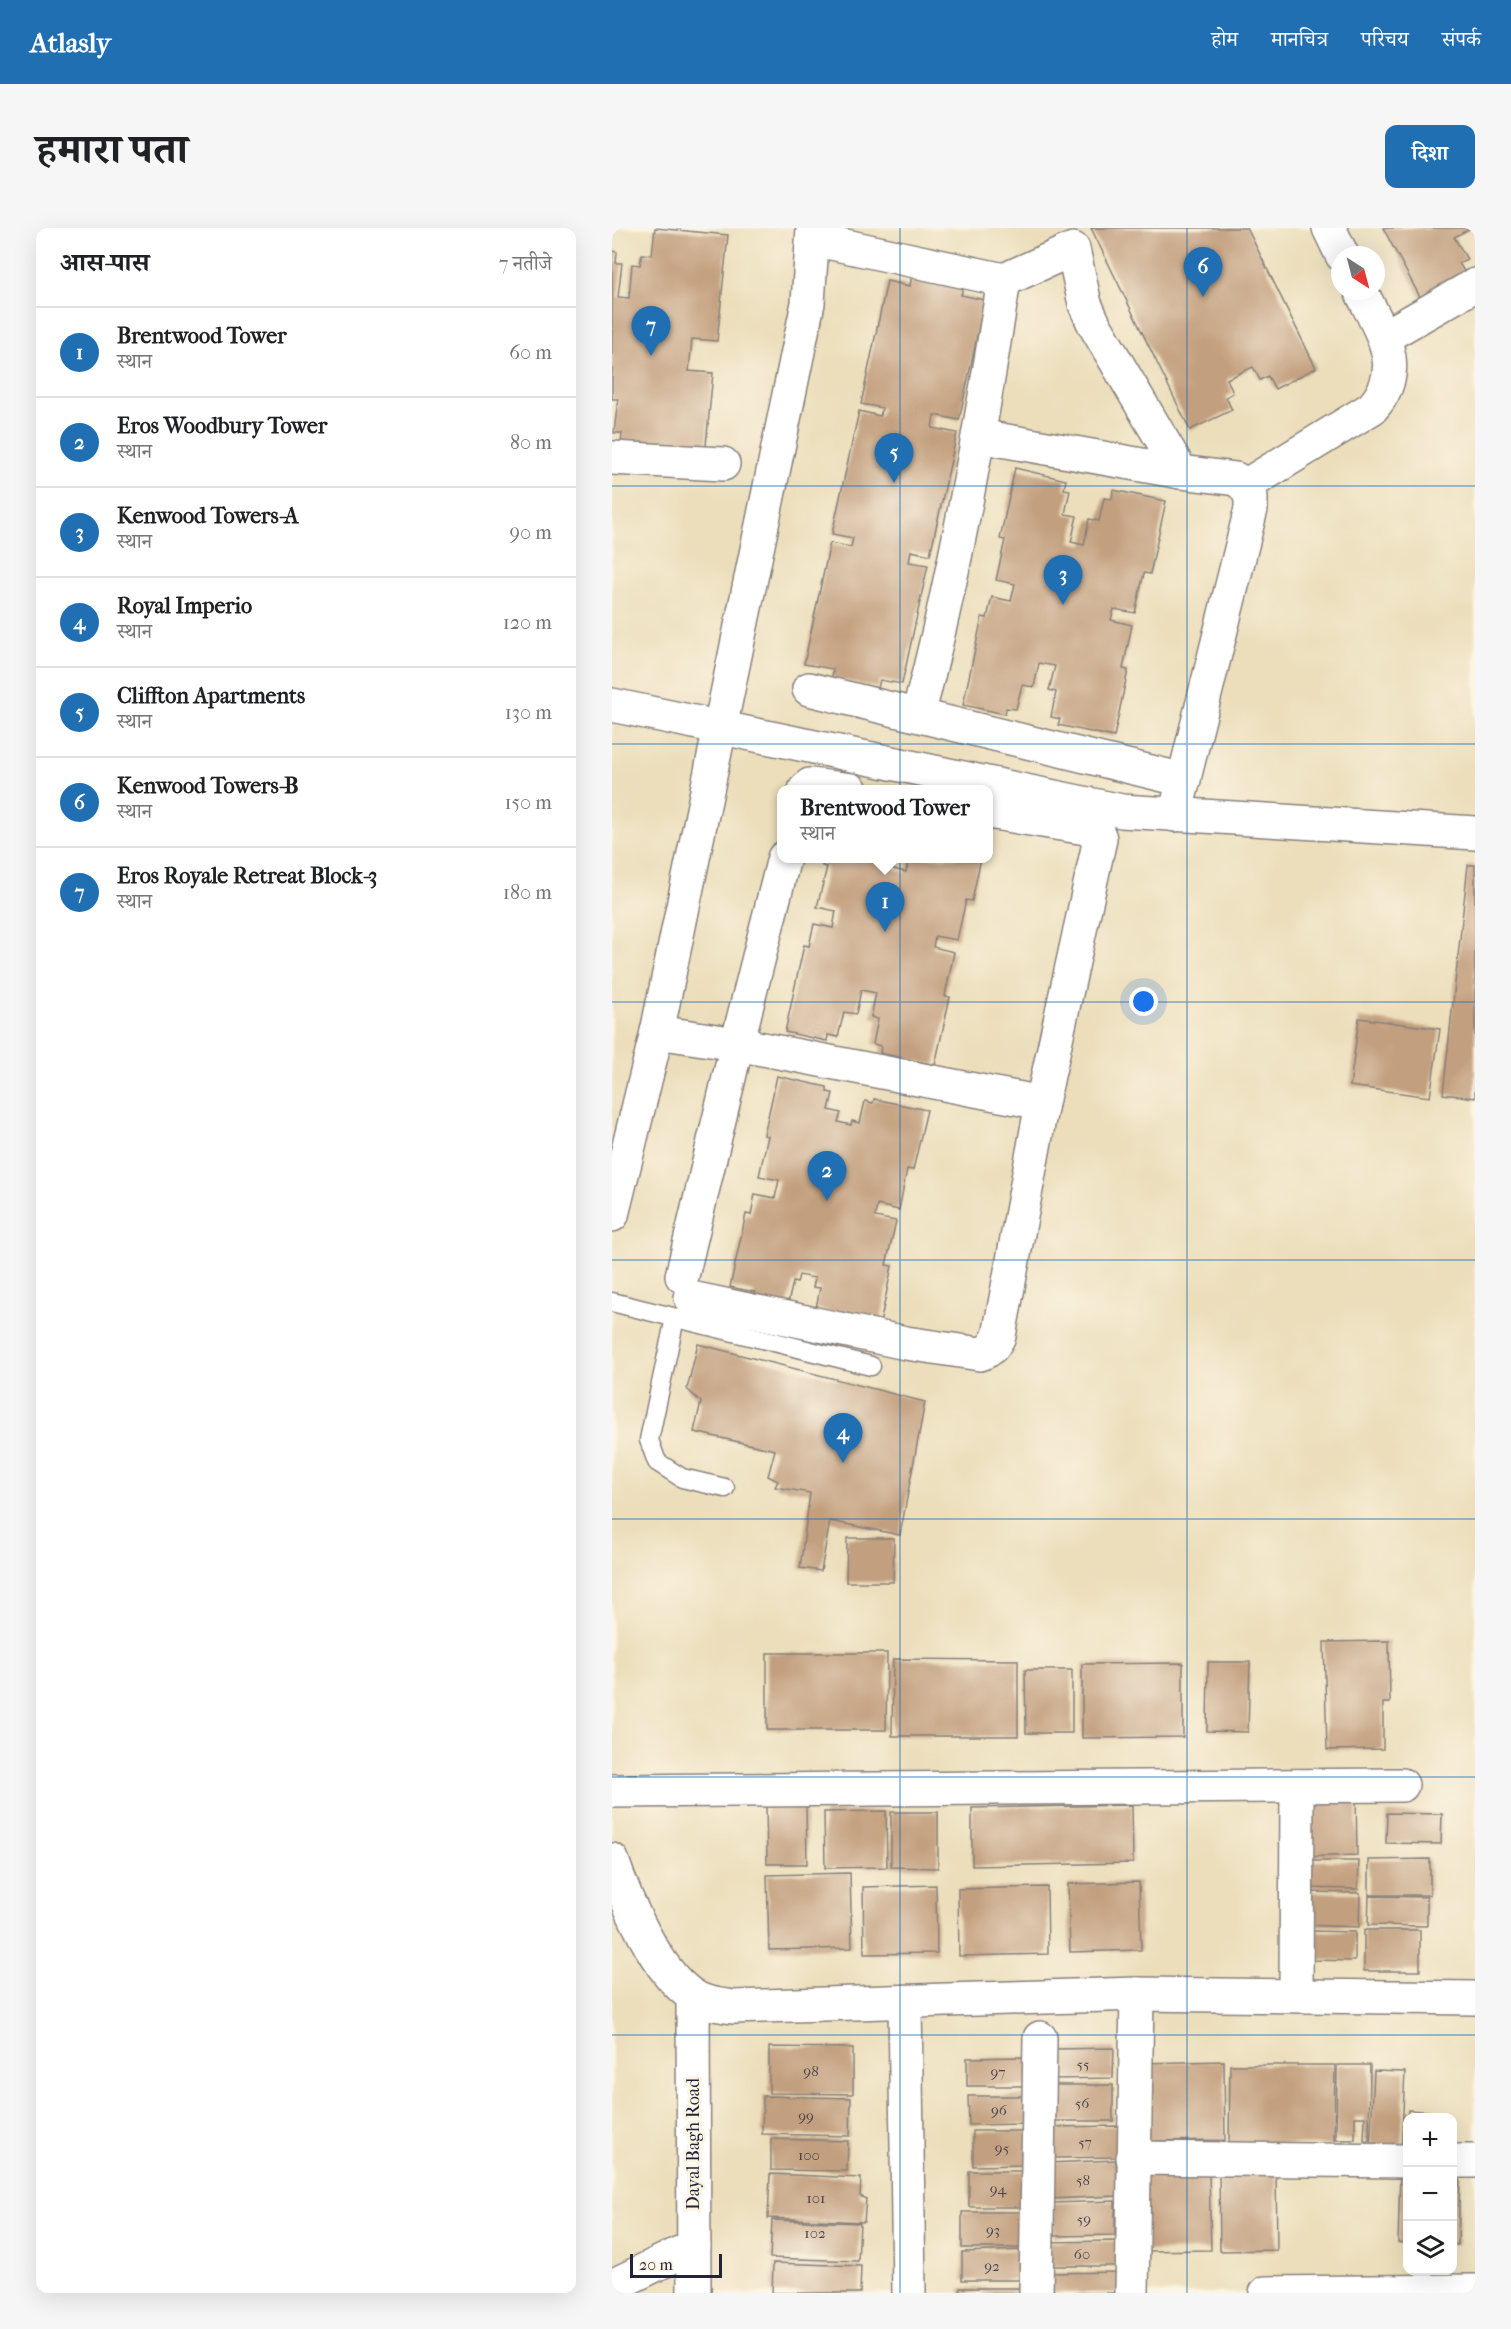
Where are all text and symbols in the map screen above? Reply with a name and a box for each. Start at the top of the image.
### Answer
text: Atlasly [30,26,111,59]
text: होम [1211,27,1238,51]
text: मानचित्र [1271,27,1328,51]
text: परिचय [1361,27,1409,51]
text: संपर्क [1442,27,1481,51]
text: हमारा पता [36,125,188,174]
button: दिशा [1385,125,1475,188]
north arrow [1331,246,1385,300]
text: आस-पास [60,247,149,278]
pin: 6 [1184,248,1222,297]
text: 7 नतीजे [499,252,552,275]
pin: 7 [632,306,670,356]
text: Brentwood Tower [117,323,287,349]
text: 1 [76,341,83,364]
text: 60 m [509,341,552,364]
text: स्थान [117,350,152,373]
text: Eros Woodbury Tower [117,413,327,439]
text: 2 [74,431,85,454]
text: 80 m [510,431,552,454]
pin: 5 [874,434,914,483]
text: स्थान [117,440,152,463]
text: Kenwood Towers-A [117,503,299,529]
text: 3 [75,521,84,544]
text: 90 m [510,521,552,544]
text: स्थान [117,530,152,553]
pin: 3 [1044,556,1082,605]
text: Royal Imperio [117,593,252,619]
text: 4 [74,611,85,634]
text: 120 m [503,611,552,634]
text: स्थान [117,620,152,643]
text: Cliffton Apartments [117,683,305,709]
text: 5 [75,701,84,724]
text: 130 m [505,701,552,724]
text: स्थान [117,710,152,733]
text: Kenwood Towers-B [117,773,299,799]
popup [777,785,993,863]
text: 6 [74,791,85,814]
text: 150 m [504,791,552,814]
text: Brentwood Tower [800,795,970,821]
text: स्थान [117,800,152,823]
text: स्थान [800,822,835,845]
text: Eros Royale Retreat Block-3 [117,863,377,889]
text: 7 [75,881,84,904]
text: 180 m [503,881,552,904]
pin: 1 [866,882,904,932]
text: स्थान [117,890,152,913]
your location [1129,987,1158,1016]
pin: 2 [808,1152,846,1201]
pin: 4 [824,1414,862,1463]
house number: 55 [1077,2055,1089,2073]
house number: 98 [803,2062,819,2080]
house number: 97 [990,2063,1006,2081]
street label: Dayal Bagh Road [683,2078,704,2210]
house number: 56 [1075,2094,1090,2112]
house number: 96 [991,2101,1008,2119]
house number: 99 [798,2107,814,2125]
map controls [1403,2113,1457,2275]
button: + [1403,2113,1457,2167]
house number: 57 [1078,2133,1092,2151]
house number: 95 [995,2139,1009,2157]
house number: 100 [798,2146,820,2164]
button: − [1403,2167,1457,2221]
house number: 58 [1076,2171,1090,2189]
house number: 94 [990,2180,1007,2198]
house number: 101 [807,2189,825,2207]
house number: 59 [1077,2210,1091,2228]
house number: 93 [986,2221,1000,2239]
button: layers [1403,2221,1457,2275]
house number: 102 [804,2224,826,2242]
house number: 60 [1074,2245,1090,2263]
scale bar [630,2251,722,2278]
text: 20 m [639,2255,673,2274]
house number: 92 [984,2257,1000,2275]

